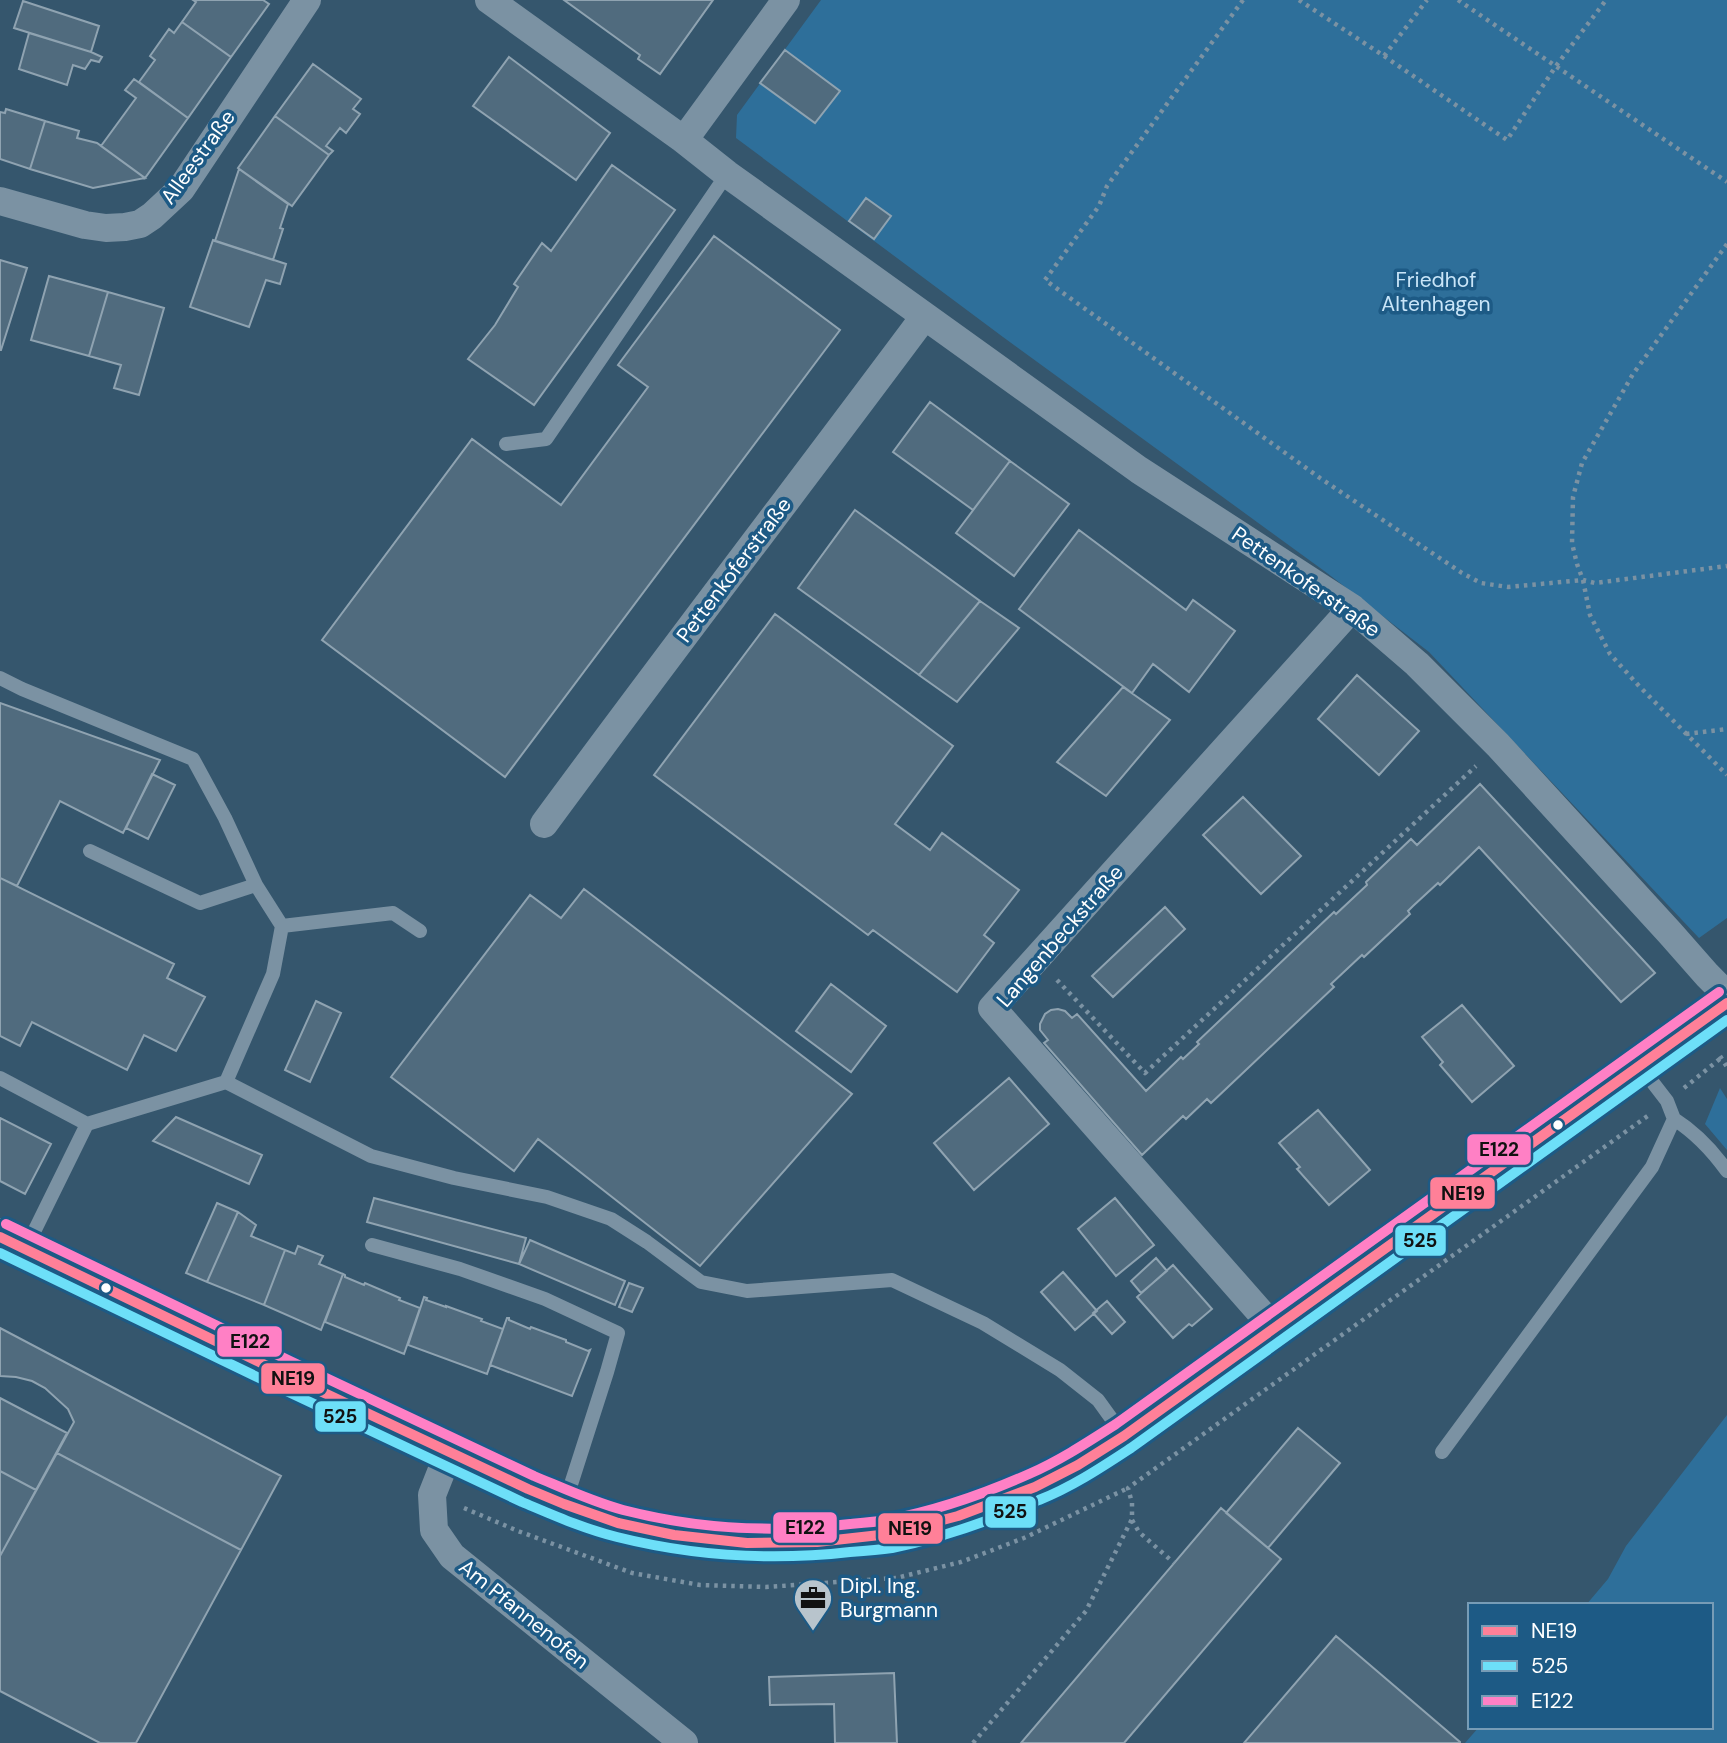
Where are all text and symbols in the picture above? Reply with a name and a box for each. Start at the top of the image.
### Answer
street label: Alleestraße [154,104,242,210]
park label: Friedhof Altenhagen [1381,266,1491,318]
street label: Pettenkoferstraße [670,492,798,648]
street label: Pettenkoferstraße [1226,520,1386,644]
street label: Langenbeckstraße [990,859,1130,1013]
unlabelled marker [1551,1118,1565,1132]
line badge: E122 [1466,1133,1532,1166]
text: E122 [1479,1137,1519,1162]
line badge: NE19 [1429,1176,1496,1210]
text: NE19 [1441,1181,1485,1206]
line badge: 525 [1394,1224,1447,1257]
text: 525 [1403,1228,1437,1253]
unlabelled marker [99,1281,113,1295]
line badge: E122 [216,1325,283,1358]
text: E122 [230,1329,270,1354]
line badge: NE19 [260,1362,326,1395]
text: NE19 [271,1366,315,1391]
line badge: 525 [314,1400,367,1433]
text: 525 [323,1404,357,1429]
line badge: 525 [984,1495,1037,1529]
text: 525 [993,1499,1027,1524]
line badge: E122 [772,1511,838,1544]
line badge: NE19 [877,1512,944,1545]
text: E122 [785,1515,825,1540]
text: NE19 [888,1516,932,1541]
street label: Am Pfannenofen [453,1553,595,1675]
place label: Dipl. Ing. Burgmann [840,1572,938,1624]
office icon: Dipl. Ing. Burgmann [792,1577,834,1632]
legend [1468,1603,1713,1729]
text: NE19 [1531,1617,1577,1645]
text: 525 [1531,1652,1568,1680]
text: E122 [1531,1687,1574,1715]

